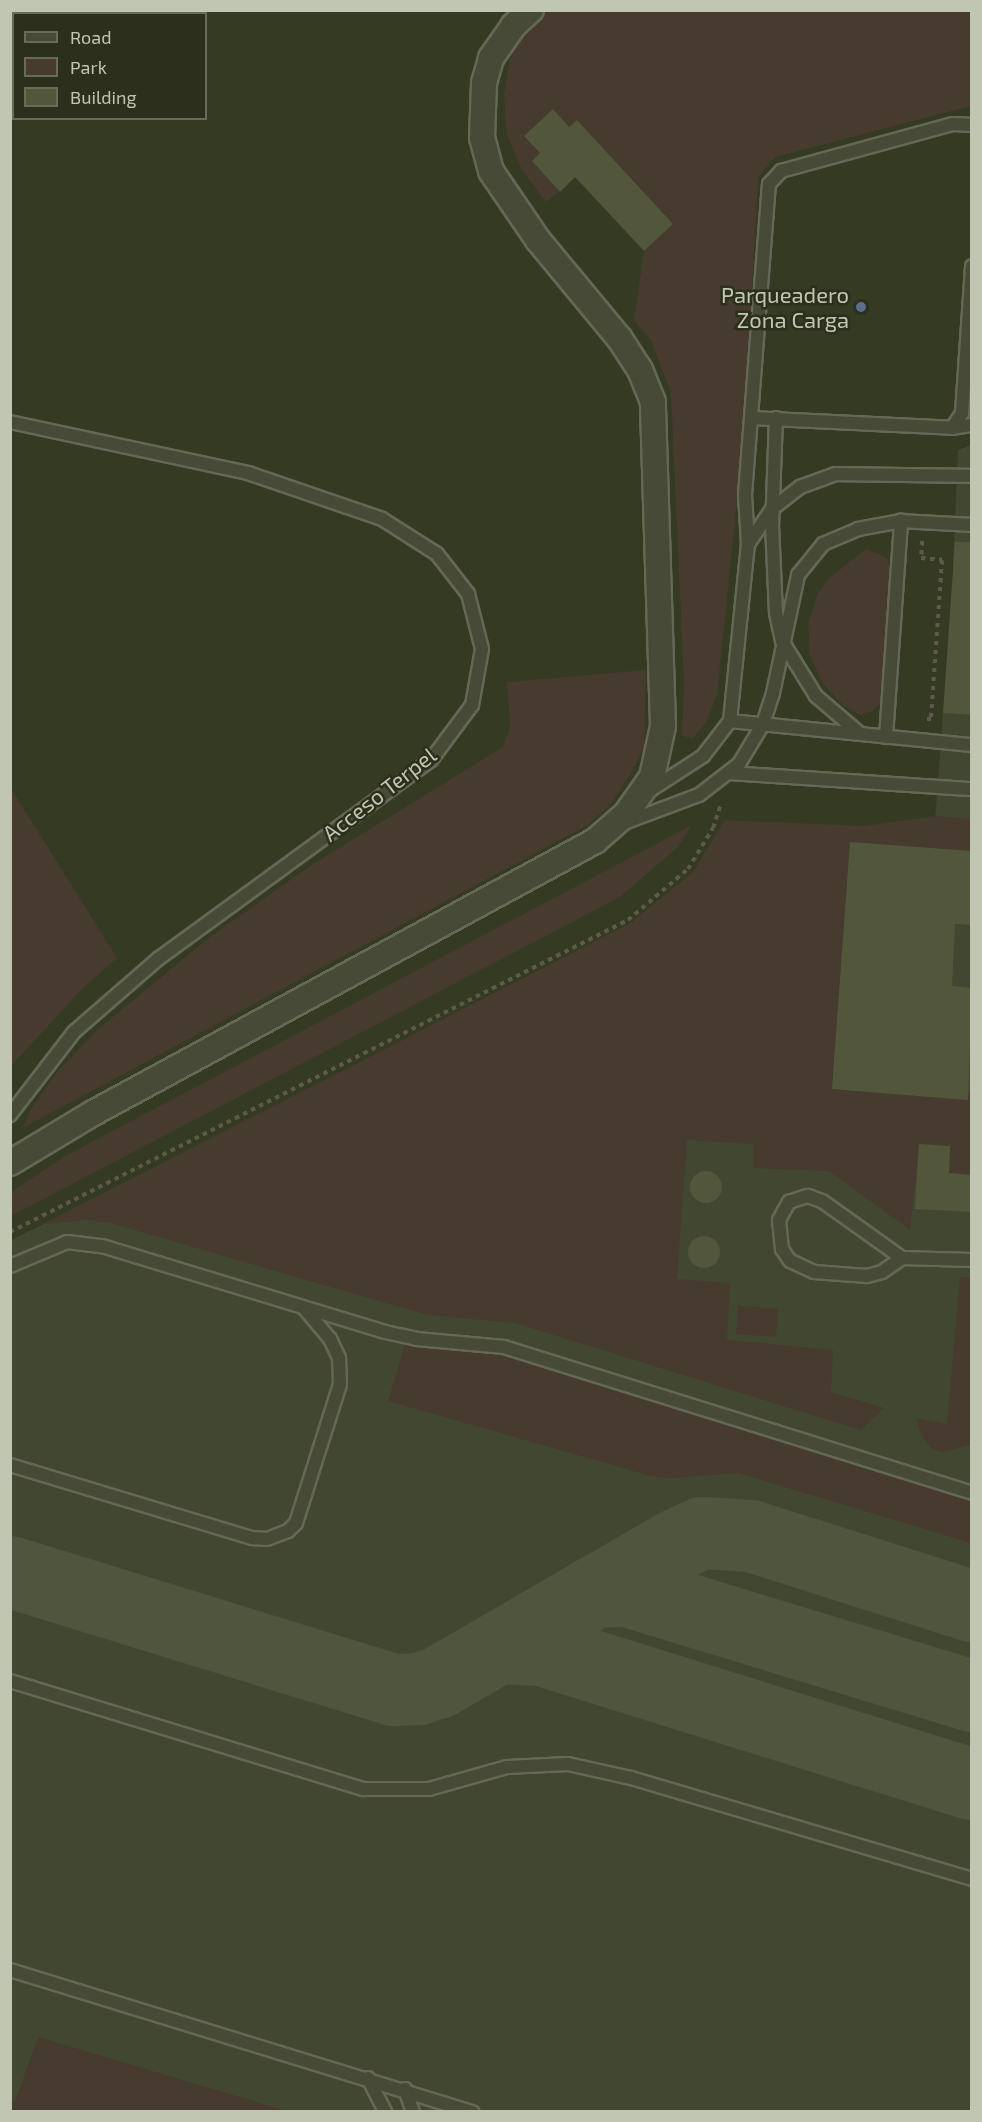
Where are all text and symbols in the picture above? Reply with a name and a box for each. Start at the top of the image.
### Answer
legend [12,12,207,120]
text: Road [70,26,111,48]
text: Park [70,56,107,78]
text: Building [70,86,137,108]
place label: Parqueadero Zona Carga [721,281,849,332]
marker: Parqueadero Zona Carga [854,300,868,314]
street label: Acceso Terpel [317,741,441,847]

